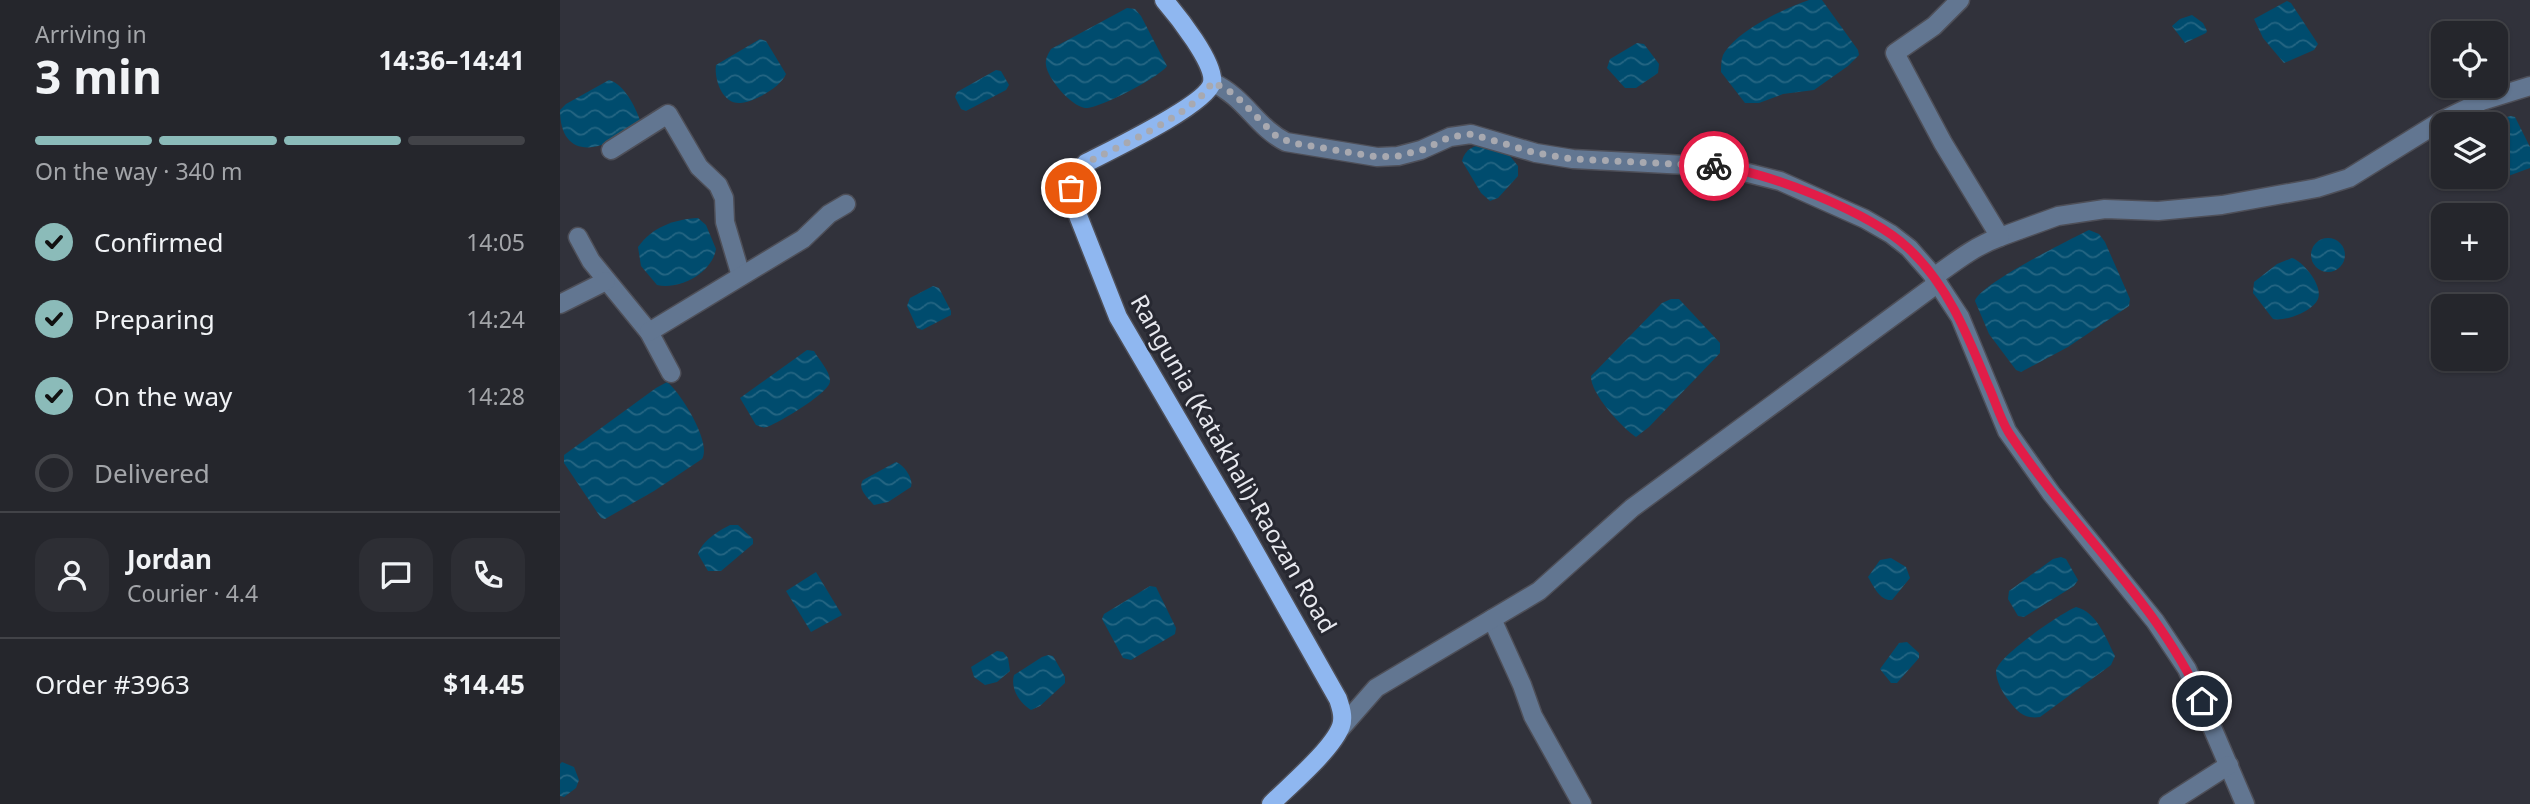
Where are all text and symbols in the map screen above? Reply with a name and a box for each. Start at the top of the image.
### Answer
text: Arriving in [35,18,147,50]
map controls [2431,21,2508,371]
button: locate [2431,21,2508,98]
text: 14:36–14:41 [378,42,525,78]
text: 3 min [35,45,162,107]
button: layers [2431,112,2508,189]
courier [1679,131,1749,201]
icon: bike [1695,147,1733,185]
text: On the way · 340 m [35,155,242,187]
pin [1041,158,1101,218]
icon: bag [1052,169,1090,207]
button: + [2431,203,2508,280]
icon: check [35,223,73,261]
text: Confirmed [94,224,224,260]
text: 14:05 [466,226,525,258]
street label: Rangunia (Katakhali)-Raozan Road [1124,288,1345,639]
button: − [2431,294,2508,371]
icon: check [35,300,73,338]
text: Preparing [94,301,215,337]
text: 14:24 [466,303,525,335]
icon: check [35,377,73,415]
text: On the way [94,378,232,414]
text: 14:28 [466,380,525,412]
text: Delivered [94,455,210,491]
button: person [35,538,109,612]
button: chat [359,538,433,612]
button: phone [451,538,525,612]
text: Jordan [127,541,212,577]
text: Courier · 4.4 [127,577,258,609]
text: Order #3963 [35,666,190,702]
text: $14.45 [443,666,525,702]
pin [2172,671,2232,731]
icon: home [2183,682,2221,720]

